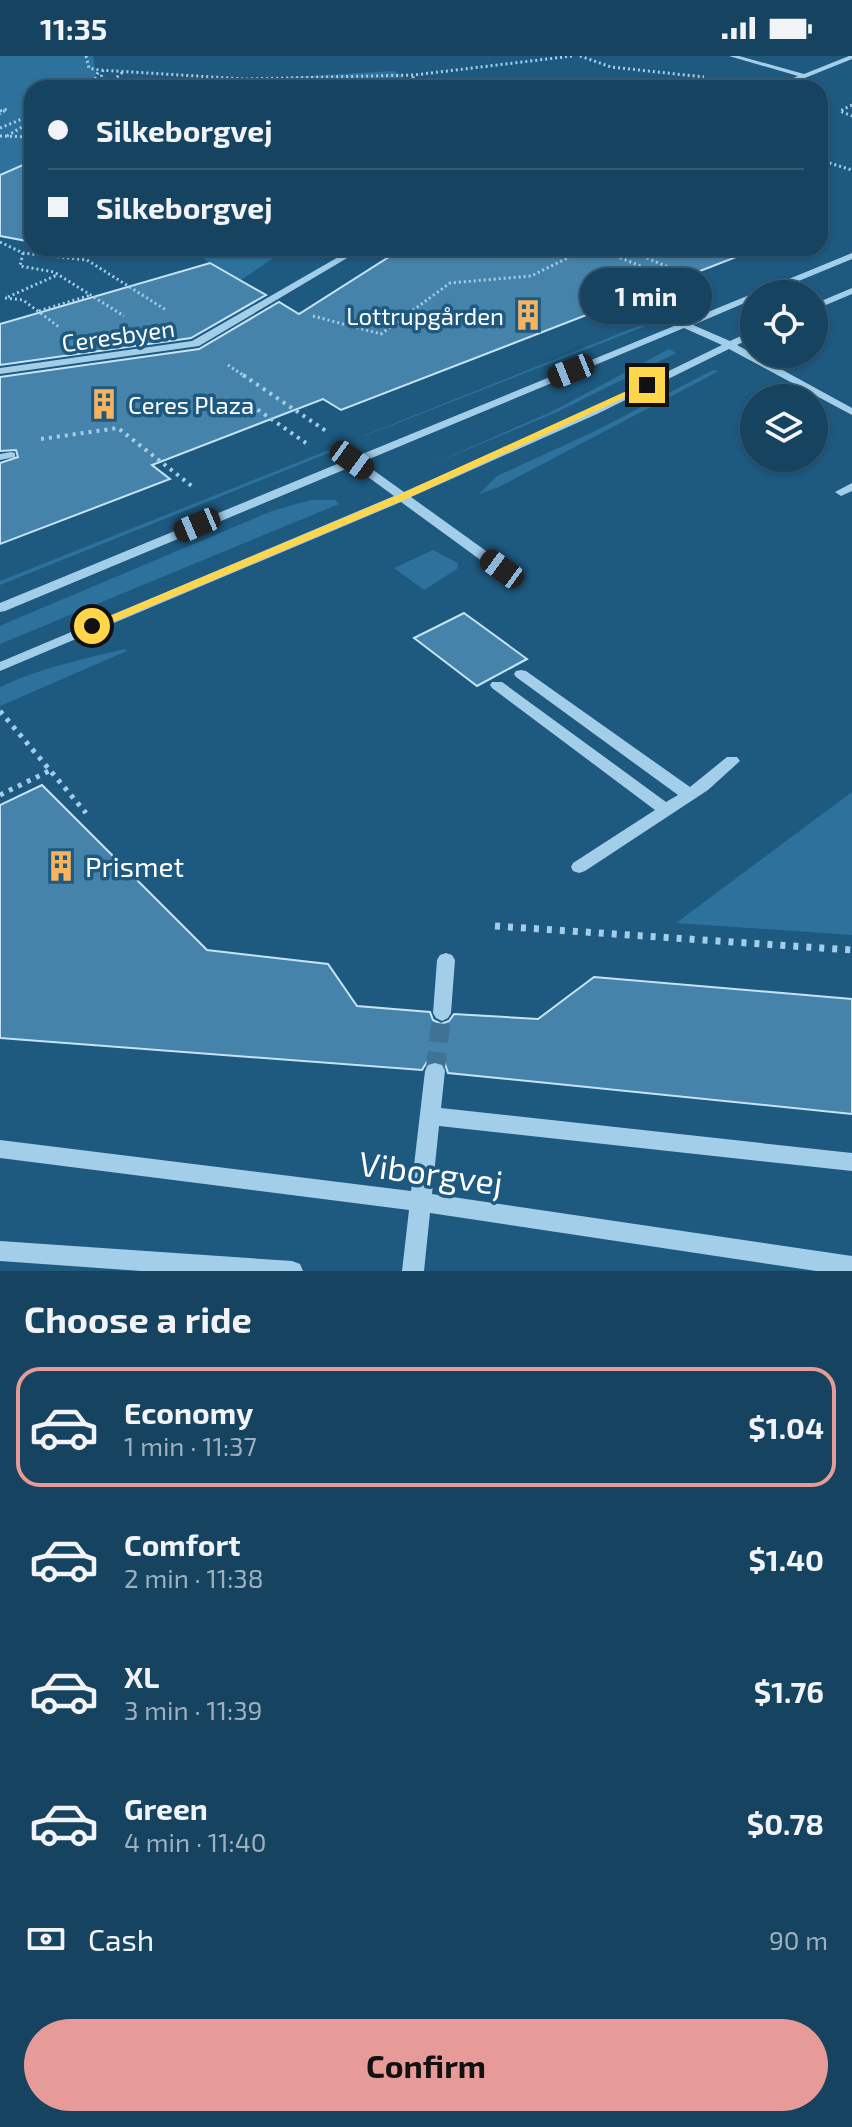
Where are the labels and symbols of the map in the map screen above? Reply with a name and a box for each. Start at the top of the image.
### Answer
callout: 1 min [581,269,713,325]
building icon: Lottrupgården [511,298,545,332]
place label: Lottrupgården [346,301,504,330]
street label: Ceresbyen [60,313,176,357]
car [544,351,598,391]
route end [629,367,665,403]
building icon: Ceres Plaza [87,387,121,421]
place label: Ceres Plaza [128,390,254,419]
car [326,436,378,484]
car [170,505,224,545]
car [476,545,528,593]
route start [74,608,110,644]
building icon: Prismet [44,849,78,883]
place label: Prismet [85,849,184,883]
street label: Viborgvej [356,1142,506,1202]

